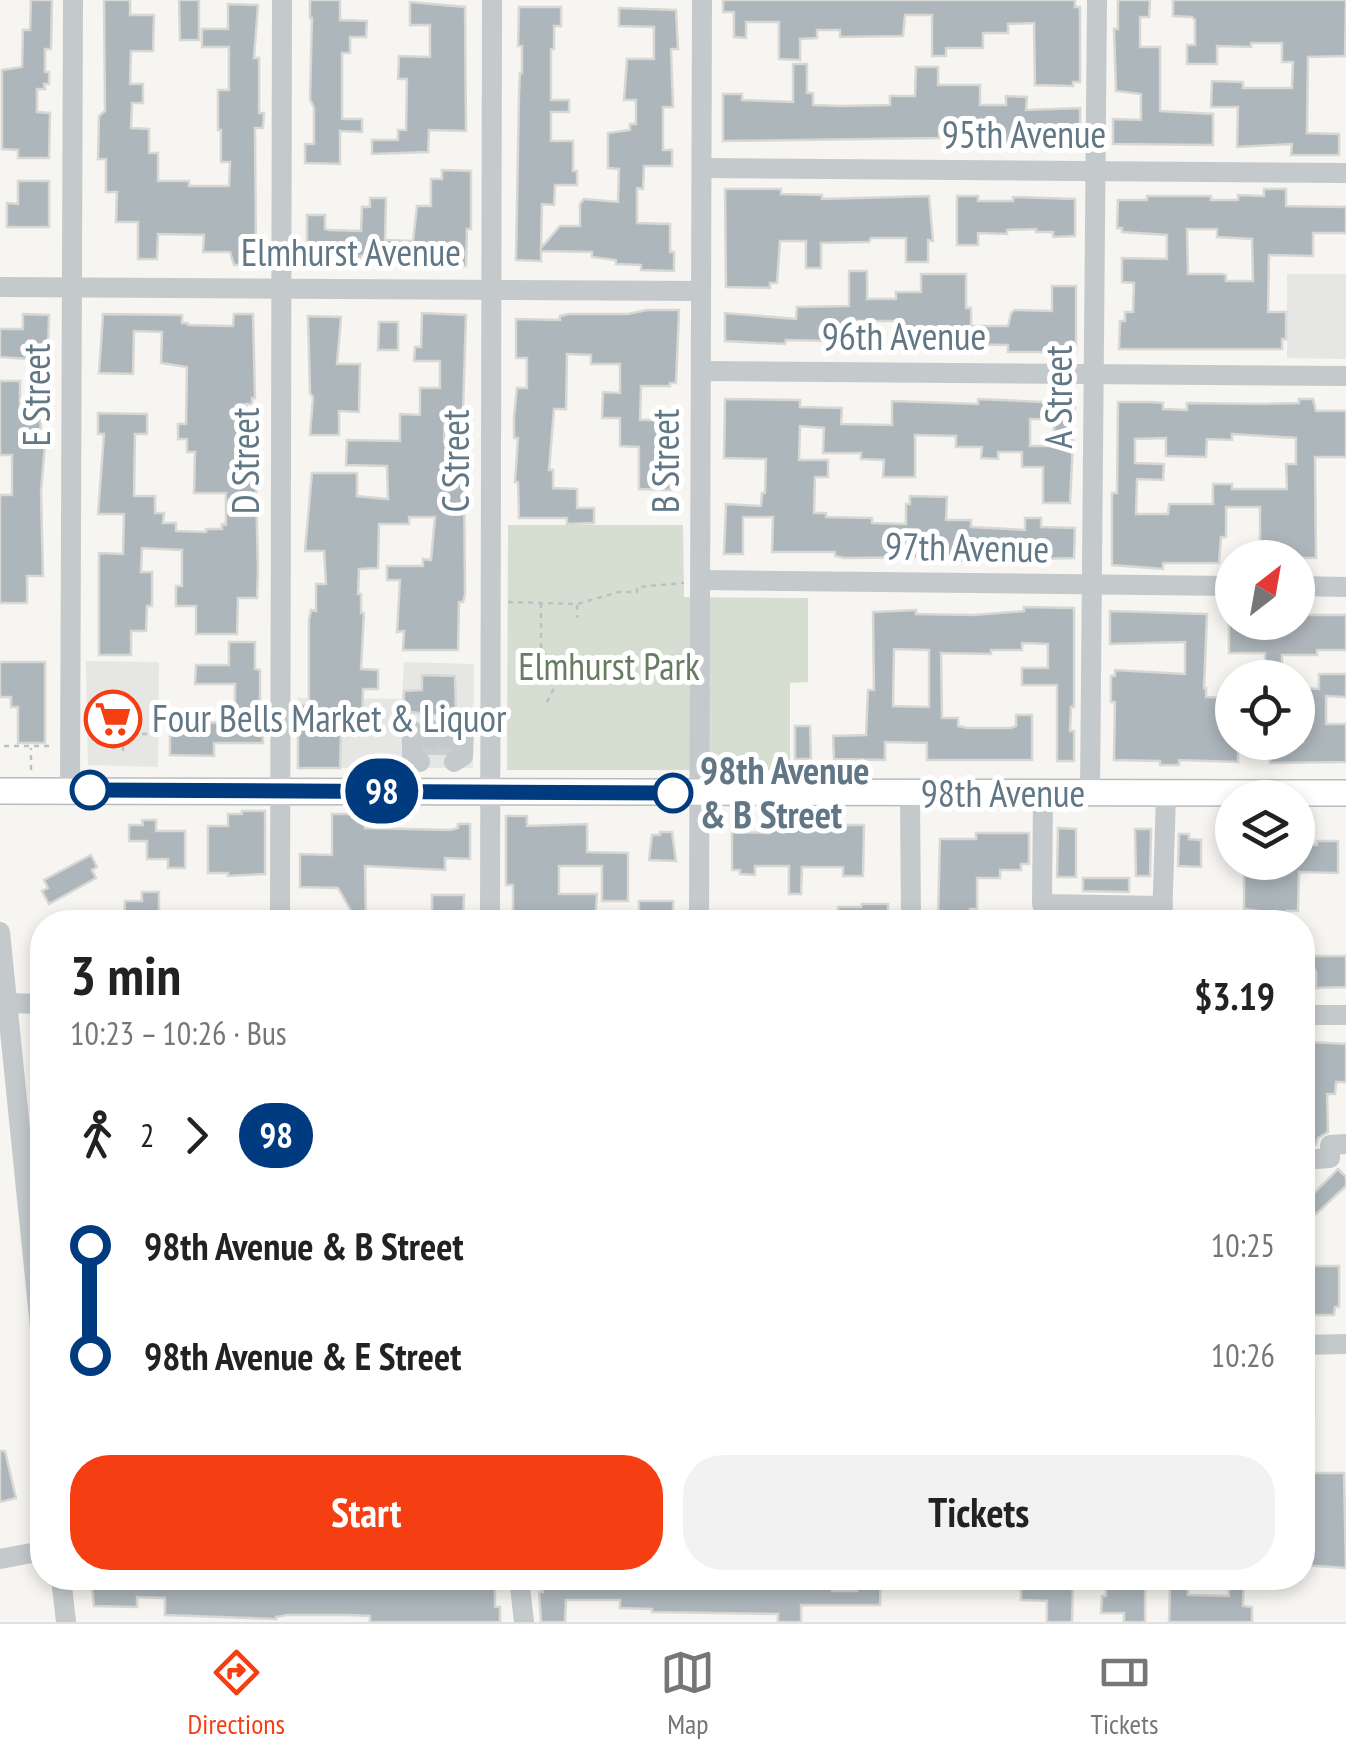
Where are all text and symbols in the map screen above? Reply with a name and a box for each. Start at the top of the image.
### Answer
street label: 95th Avenue [942,109,1106,158]
street label: Elmhurst Avenue [241,227,461,276]
street label: 96th Avenue [822,311,986,360]
street label: E Street [11,343,60,447]
street label: A Street [1033,345,1082,449]
street label: D Street [220,407,269,514]
street label: B Street [640,408,689,513]
street label: C Street [430,409,479,512]
street label: 97th Avenue [885,521,1050,572]
north arrow [1215,540,1315,640]
map controls [1215,540,1315,880]
park label: Elmhurst Park [518,641,700,690]
button: locate [1215,660,1315,760]
supermarket icon: Four Bells Market & Liquor [83,689,143,749]
place label: Four Bells Market & Liquor [152,693,507,742]
place label: 98th Avenue & B Street [700,745,870,838]
line badge: 98 [337,758,427,824]
text: 98 [365,768,399,814]
street label: 98th Avenue [921,768,1085,817]
unlabelled marker [71,771,109,809]
marker: 98th Avenue & B Street [654,774,692,812]
button: layers [1215,780,1315,880]
text: 3 min [70,939,181,1010]
text: $3.19 [1194,971,1275,1020]
text: 10:23 – 10:26 · Bus [70,1012,287,1054]
icon: walk [70,1108,125,1163]
icon: forward [169,1108,224,1163]
text: 98 [259,1112,293,1158]
text: 2 [140,1114,154,1156]
text: 98th Avenue & B Street [144,1221,464,1270]
text: 10:25 [1211,1224,1275,1266]
text: 98th Avenue & E Street [144,1331,461,1380]
text: 10:26 [1211,1334,1275,1376]
button: Start [70,1455,663,1570]
button: Tickets [683,1455,1275,1570]
tab: Directions [188,1645,285,1742]
tab: Map [660,1645,715,1742]
tab: Tickets [1090,1645,1158,1742]

